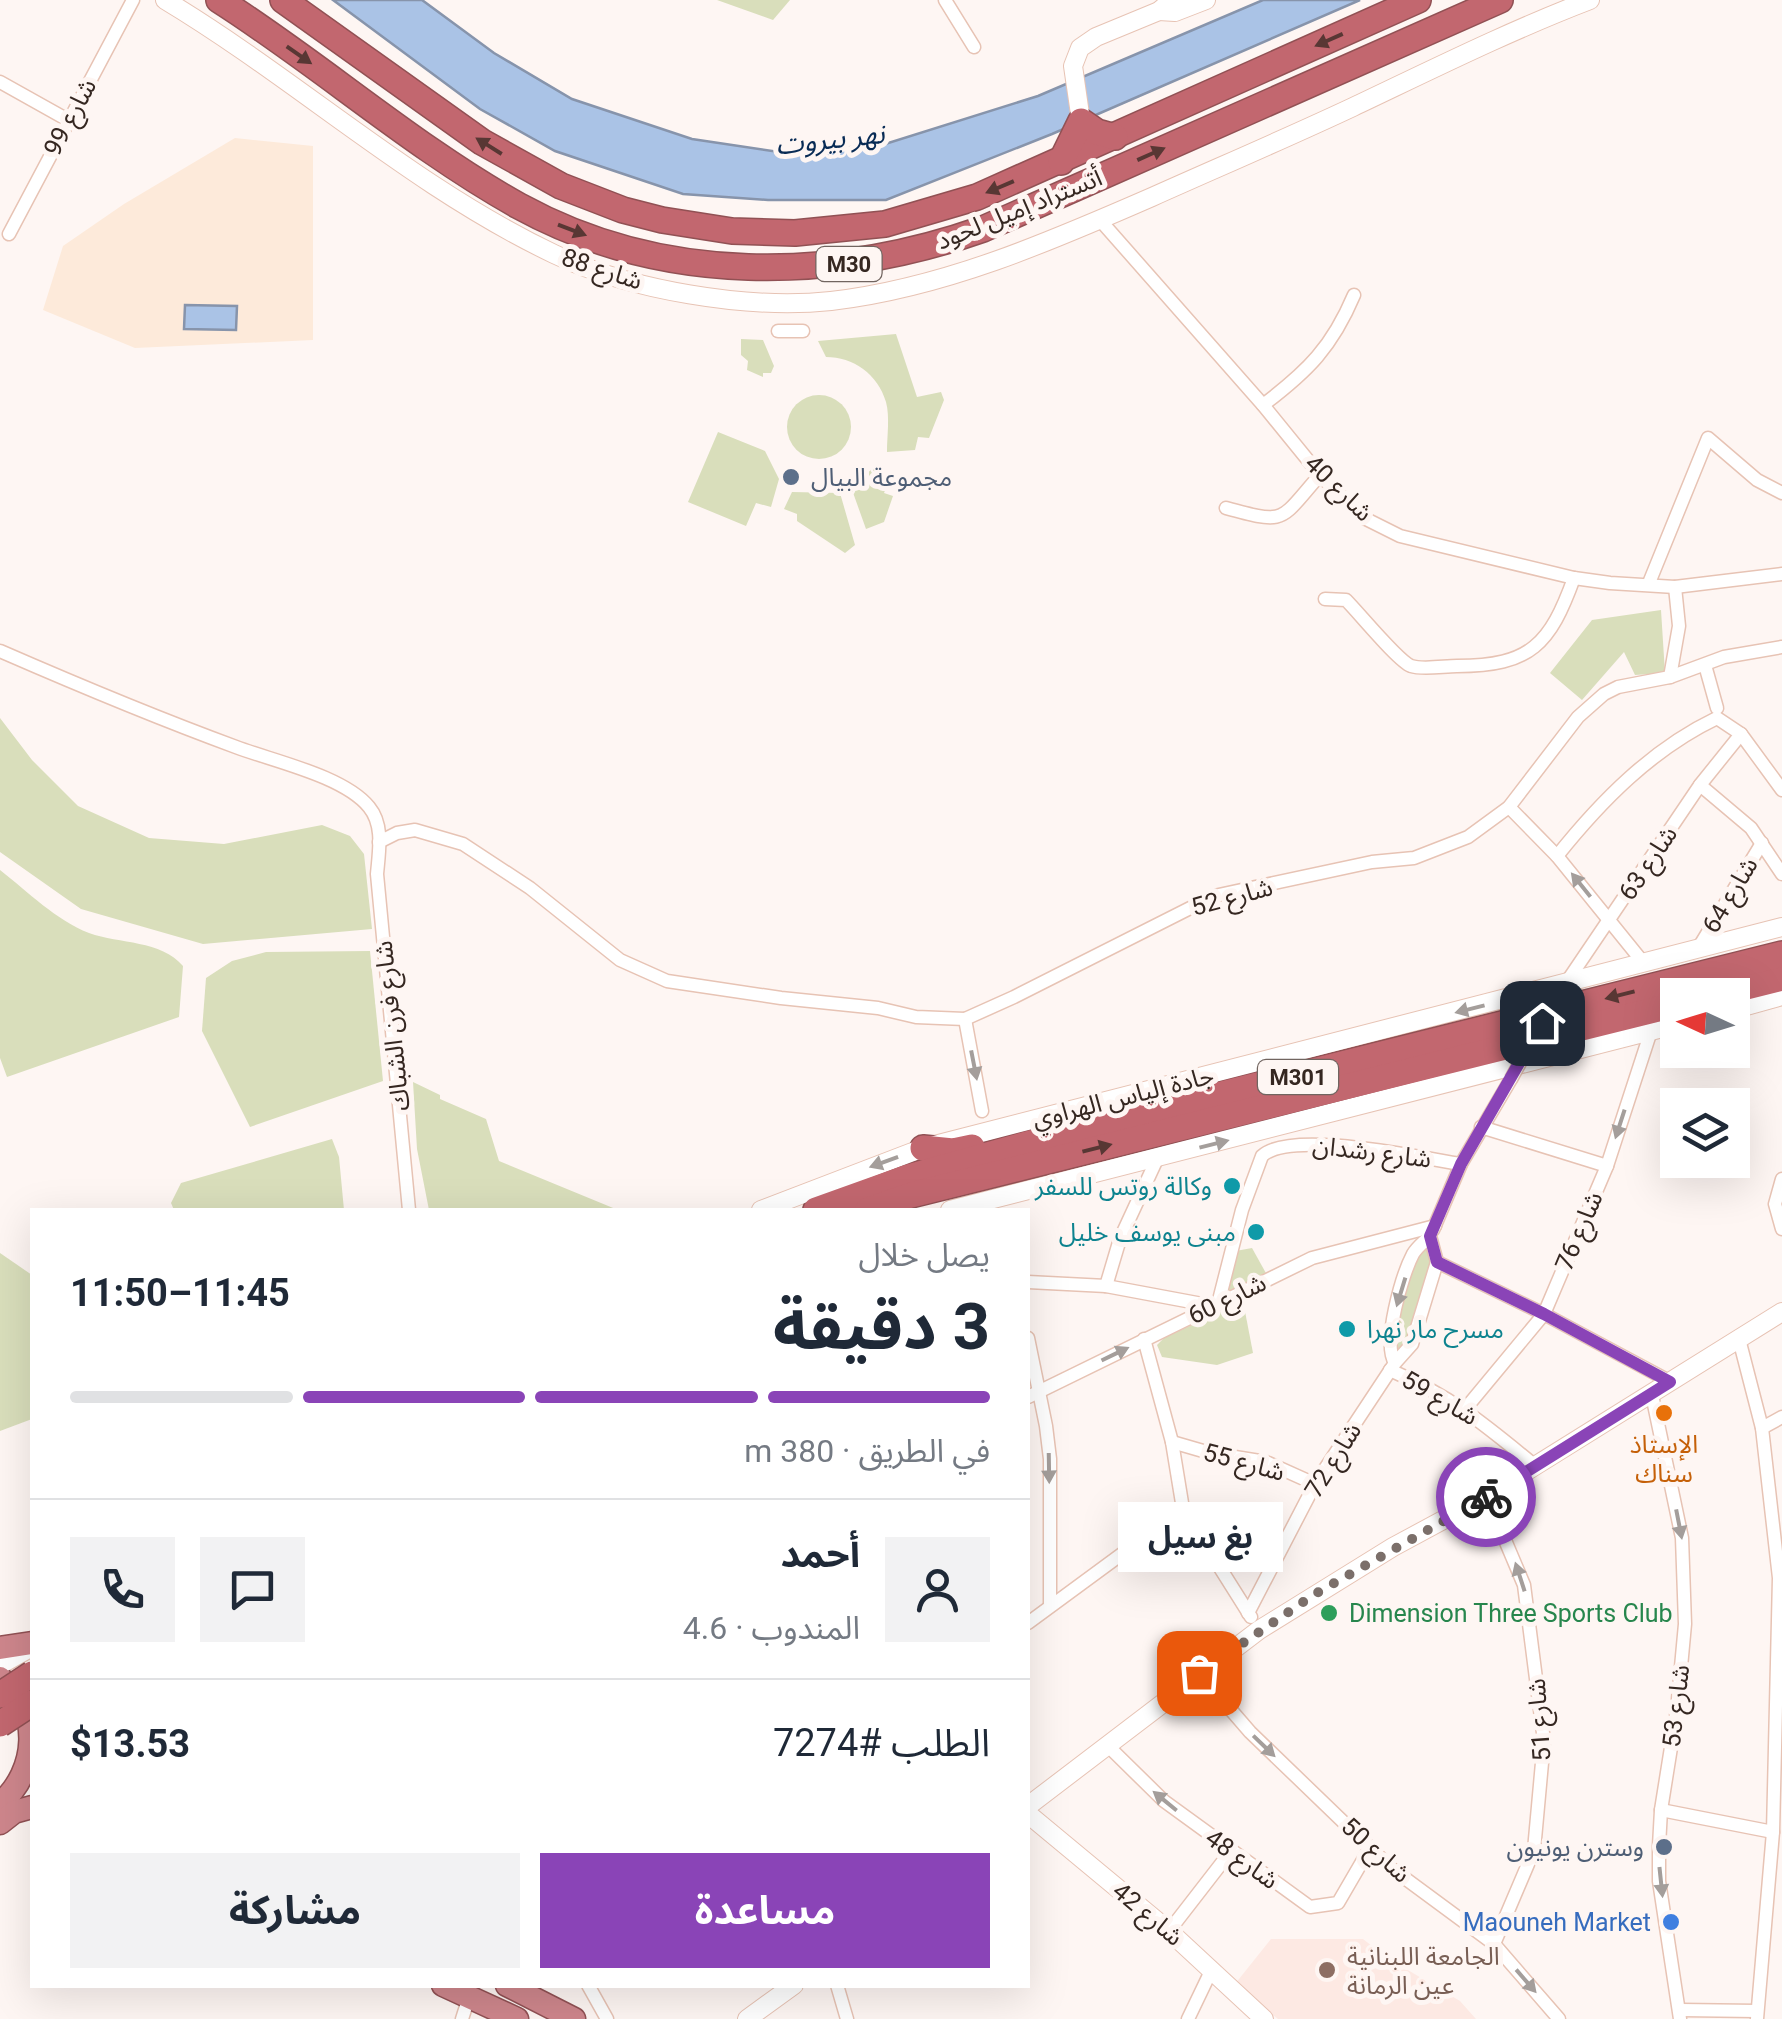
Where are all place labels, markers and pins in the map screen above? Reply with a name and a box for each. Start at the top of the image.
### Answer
place label: مجموعة البيال [811,463,952,492]
marker: مجموعة البيال [780,466,802,488]
pin [1500,981,1585,1066]
place label: وكالة روتس للسفر [1034,1172,1212,1201]
marker: وكالة روتس للسفر [1221,1175,1243,1197]
place label: مبنى يوسف خليل [1059,1218,1236,1247]
marker: مبنى يوسف خليل [1245,1221,1267,1243]
place label: مسرح مار نهرا [1367,1315,1504,1348]
marker: مسرح مار نهرا [1336,1318,1358,1340]
marker: الإستاذ سناك [1653,1402,1675,1424]
place label: الإستاذ سناك [1630,1430,1698,1488]
callout: بغ سيل [1116,1503,1282,1573]
place label: Dimension Three Sports Club [1349,1599,1673,1628]
marker: Dimension Three Sports Club [1318,1602,1340,1624]
pin [1157,1631,1242,1716]
place label: وسترن يونيون [1506,1833,1644,1862]
marker: وسترن يونيون [1653,1836,1675,1858]
place label: Maouneh Market [1463,1908,1651,1937]
marker: Maouneh Market [1660,1911,1682,1933]
place label: الجامعة اللبنانية عين الرمانة [1347,1942,1500,2000]
marker: الجامعة اللبنانية عين الرمانة [1316,1959,1338,1981]

